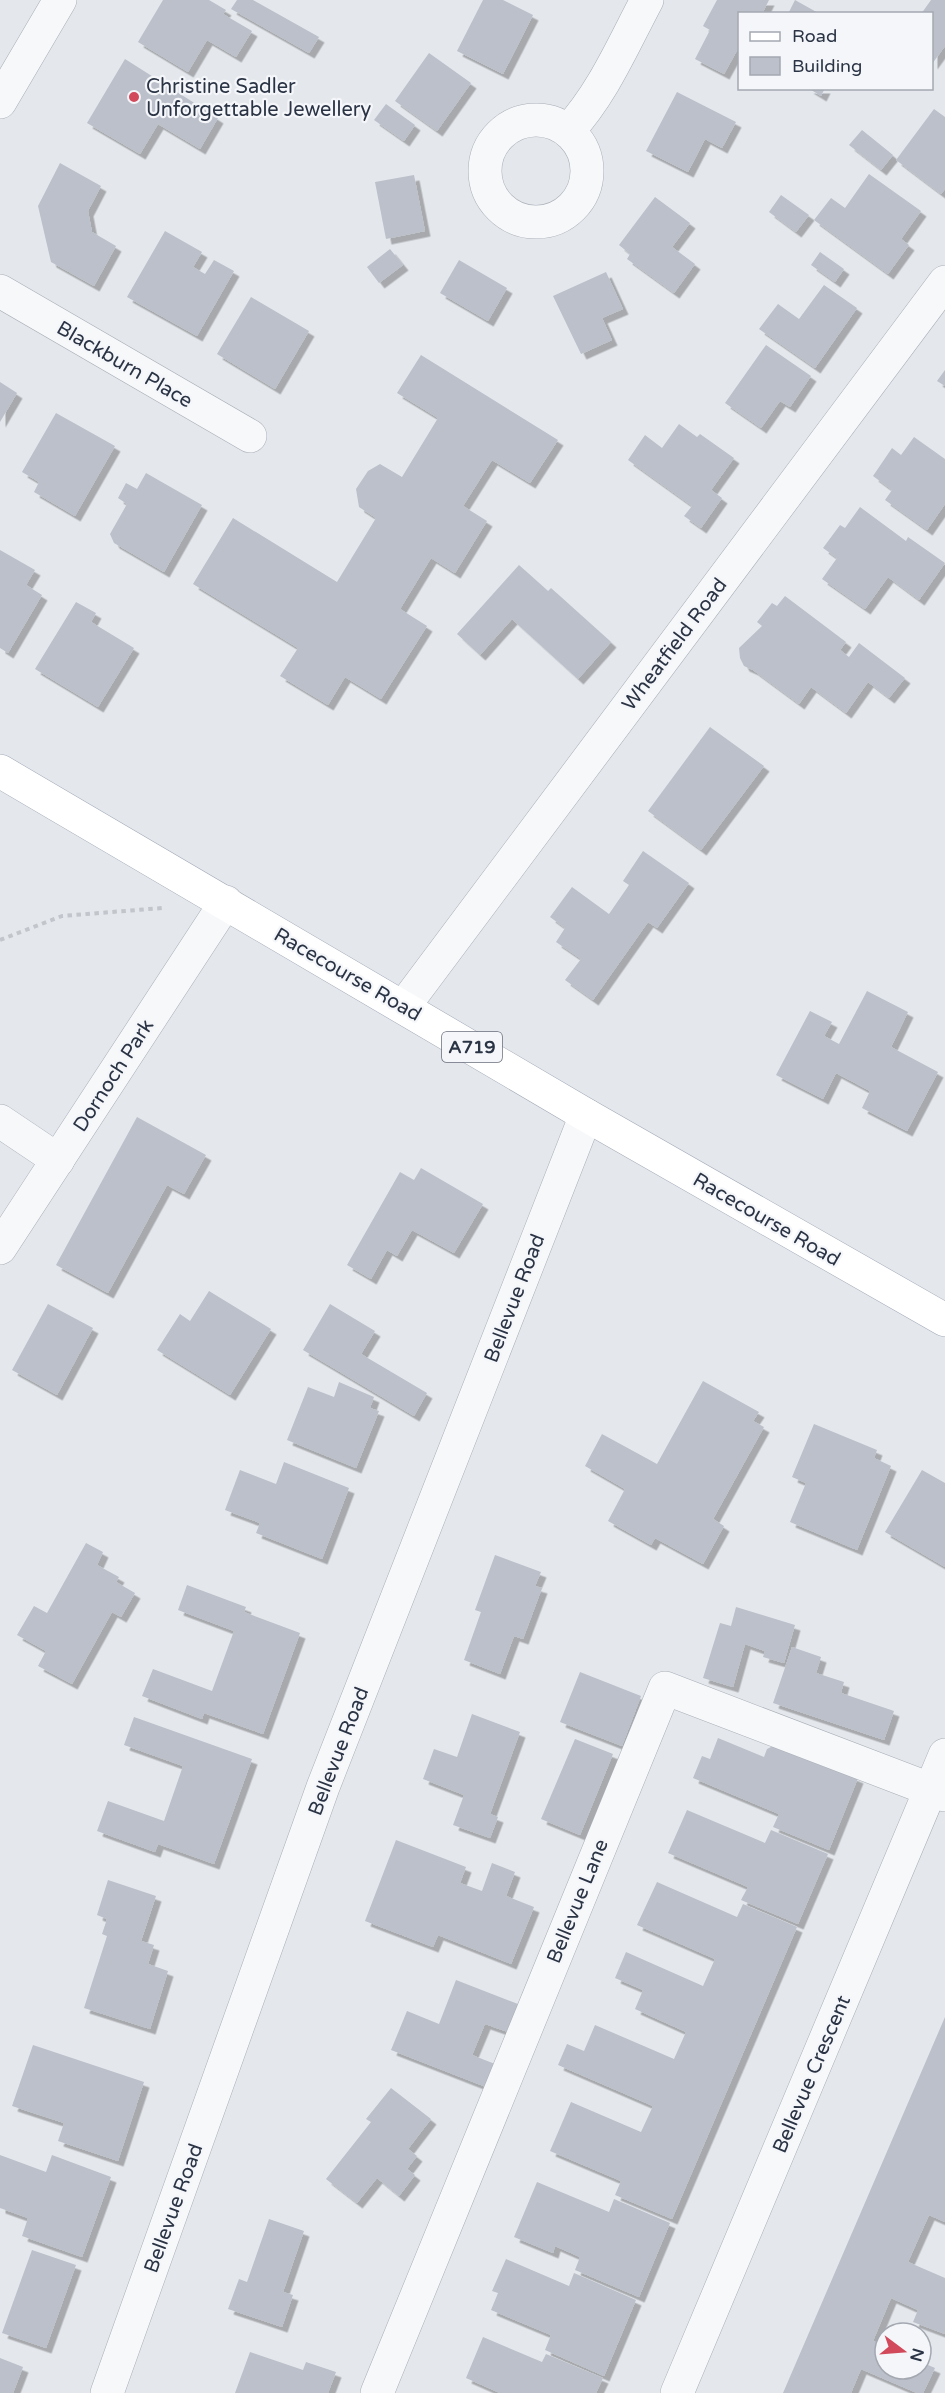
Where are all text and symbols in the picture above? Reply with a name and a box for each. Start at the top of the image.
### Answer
legend [738,12,933,90]
text: Road [792,25,837,47]
text: Building [792,55,862,77]
place label: Christine Sadler Unforgettable Jewellery [146,75,371,122]
marker: Christine Sadler Unforgettable Jewellery [127,90,141,104]
street label: Blackburn Place [52,316,197,413]
street label: Wheatfield Road [617,574,732,716]
street label: Racecourse Road [269,923,426,1027]
street label: Dornoch Park [68,1015,159,1136]
road number: A719 [442,1032,502,1062]
street label: Racecourse Road [688,1168,845,1272]
street label: Bellevue Road [479,1231,550,1366]
street label: Bellevue Road [303,1684,374,1819]
street label: Bellevue Lane [542,1836,614,1967]
street label: Bellevue Crescent [768,1992,856,2157]
street label: Bellevue Road [139,2140,208,2276]
north arrow [873,2321,933,2381]
text: N [905,2346,928,2364]

